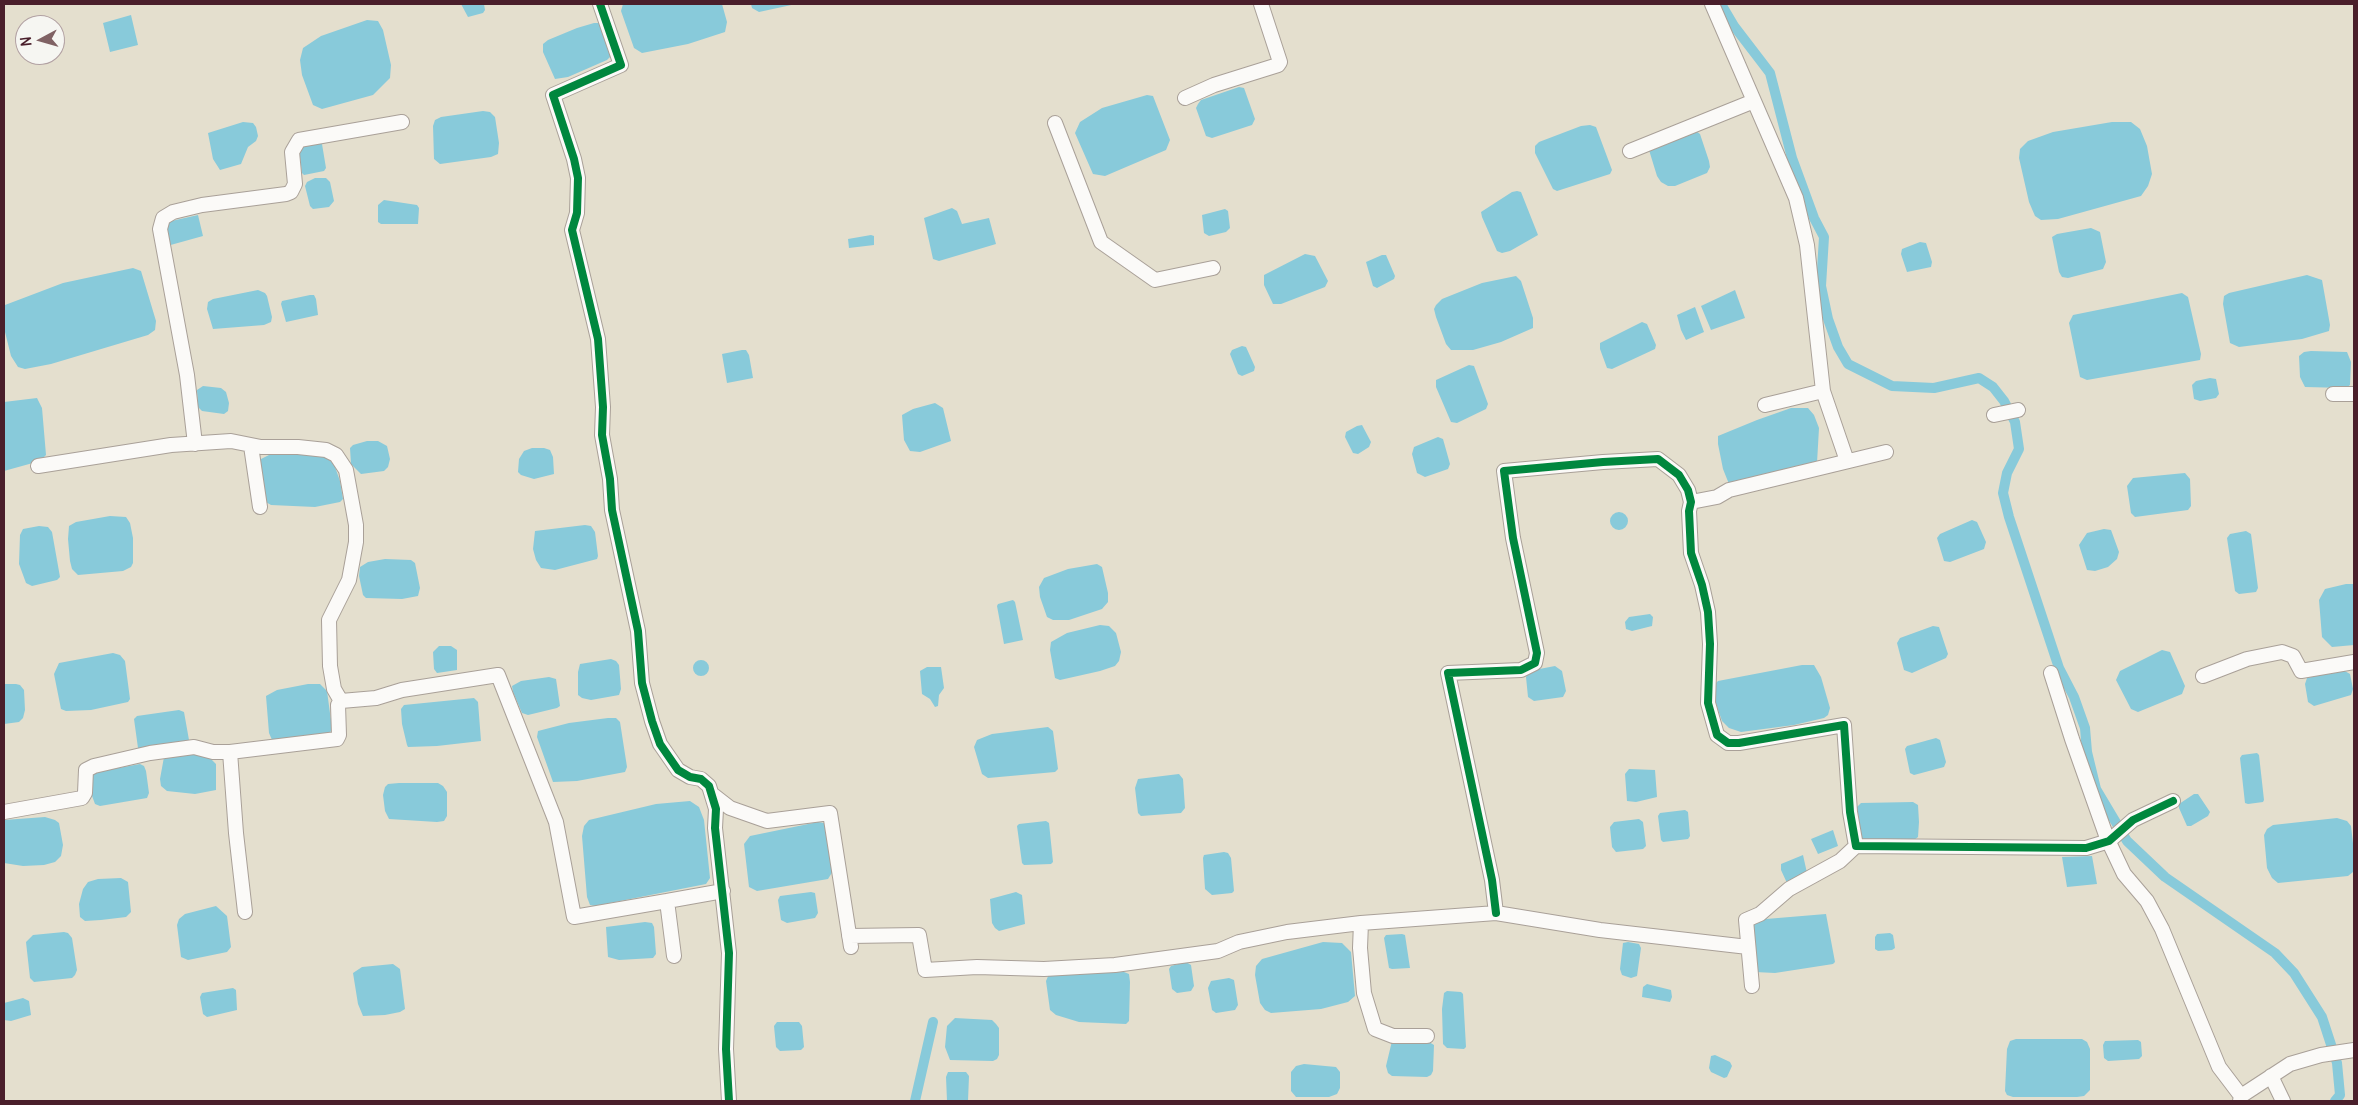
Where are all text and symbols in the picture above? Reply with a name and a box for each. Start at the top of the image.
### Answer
north arrow [15,15,65,65]
text: N [17,36,36,47]

